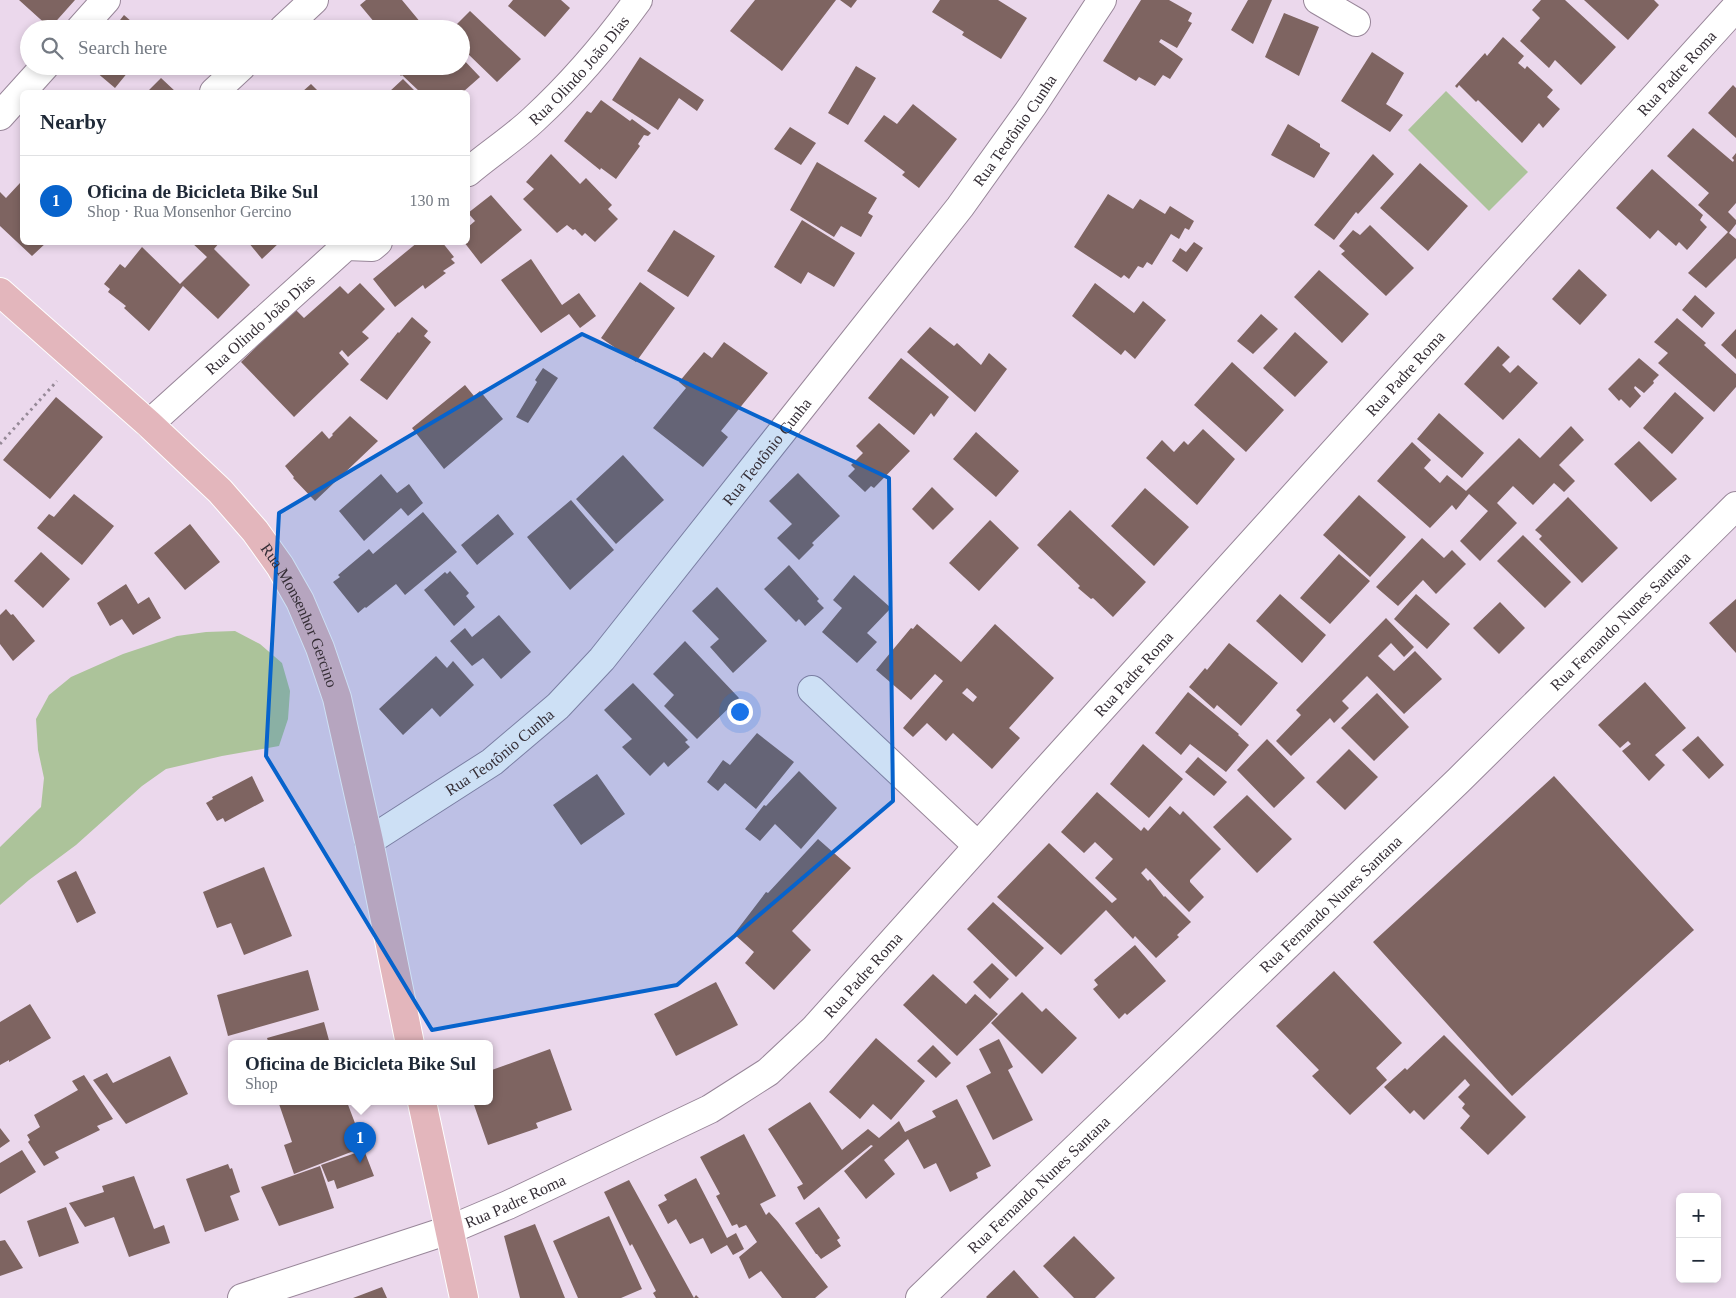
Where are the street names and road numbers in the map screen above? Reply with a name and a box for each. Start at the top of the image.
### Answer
street label: Rua Olindo João Dias [526,12,632,128]
street label: Rua Padre Roma [1634,27,1719,119]
street label: Rua Teotônio Cunha [970,72,1060,189]
street label: Rua Olindo João Dias [202,271,318,378]
street label: Rua Padre Roma [1363,328,1448,420]
street label: Rua Teotônio Cunha [719,395,814,509]
street label: Rua Monsenhor Gercino [258,540,341,690]
street label: Rua Fernando Nunes Santana [1547,548,1694,694]
street label: Rua Padre Roma [1091,628,1176,720]
street label: Rua Teotônio Cunha [442,706,557,799]
street label: Rua Fernando Nunes Santana [1256,832,1405,976]
street label: Rua Padre Roma [820,929,905,1021]
street label: Rua Fernando Nunes Santana [964,1113,1113,1257]
street label: Rua Padre Roma [462,1171,568,1231]

